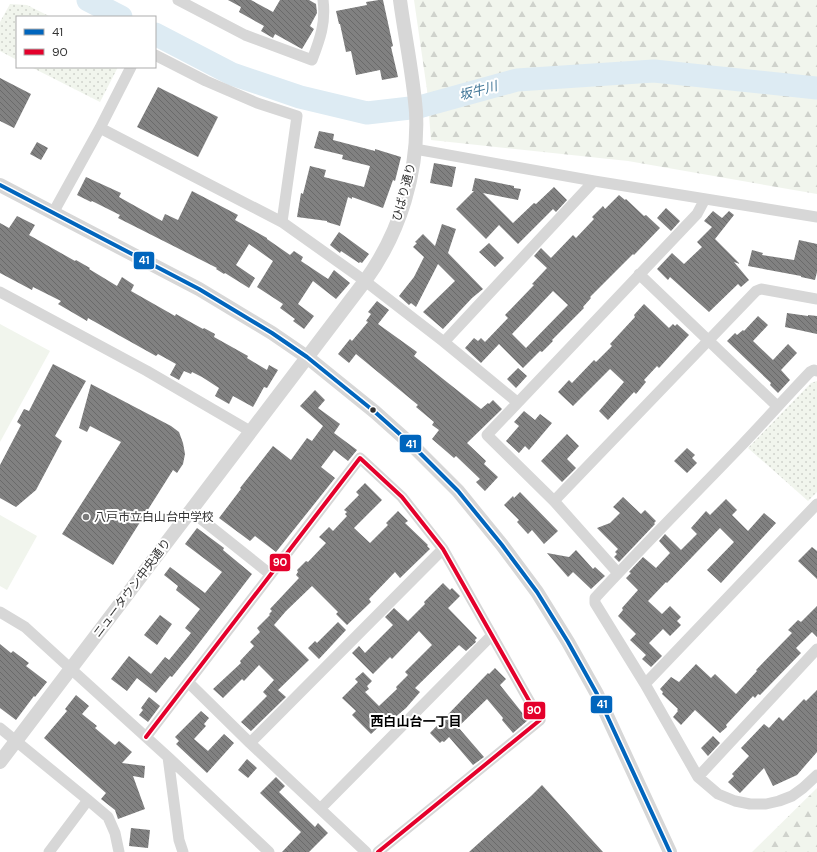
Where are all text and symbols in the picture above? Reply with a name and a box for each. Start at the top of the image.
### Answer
legend [16,16,156,68]
text: 41 [52,24,63,40]
text: 90 [52,44,68,60]
water label: 坂牛川 [457,77,501,104]
street label: ひばり通り [389,161,419,223]
line badge: 41 [133,251,155,270]
text: 41 [138,253,150,267]
unlabelled marker [368,405,378,415]
line badge: 41 [399,434,422,453]
text: 41 [405,437,417,451]
place label: 八戸市立白山台中学校 [94,509,214,525]
marker: 八戸市立白山台中学校 [81,512,91,522]
street label: ニュータウン中央通り [89,535,175,641]
line badge: 90 [269,553,291,572]
text: 90 [273,555,288,569]
line badge: 41 [590,695,613,714]
text: 41 [596,697,608,711]
line badge: 90 [523,701,546,720]
text: 90 [527,703,542,717]
district label: 西白山台一丁目 [370,713,462,730]

